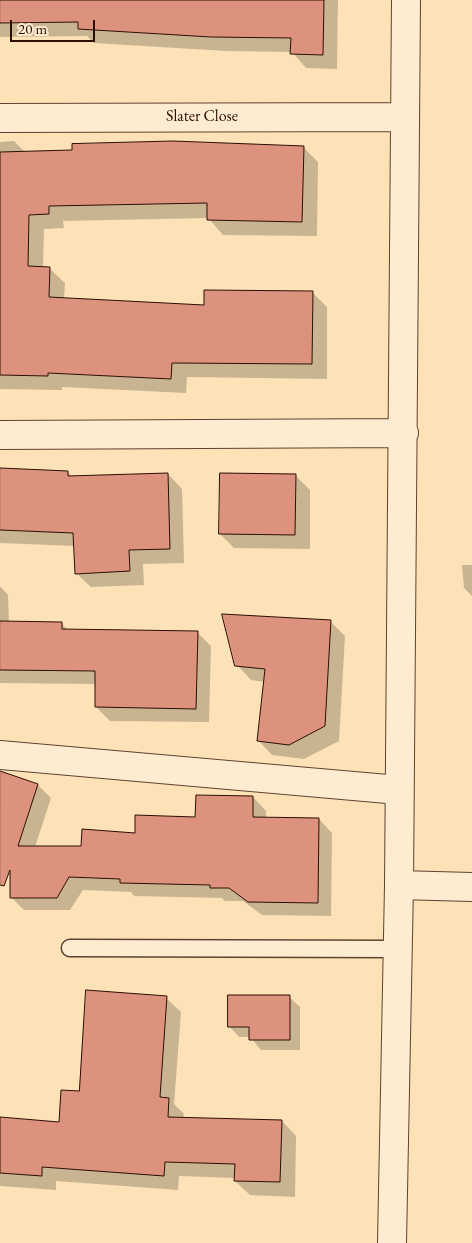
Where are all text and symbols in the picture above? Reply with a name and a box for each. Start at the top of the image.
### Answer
scale bar [12,10,98,42]
text: 20 m [18,19,47,38]
street label: Slater Close [166,107,238,127]

